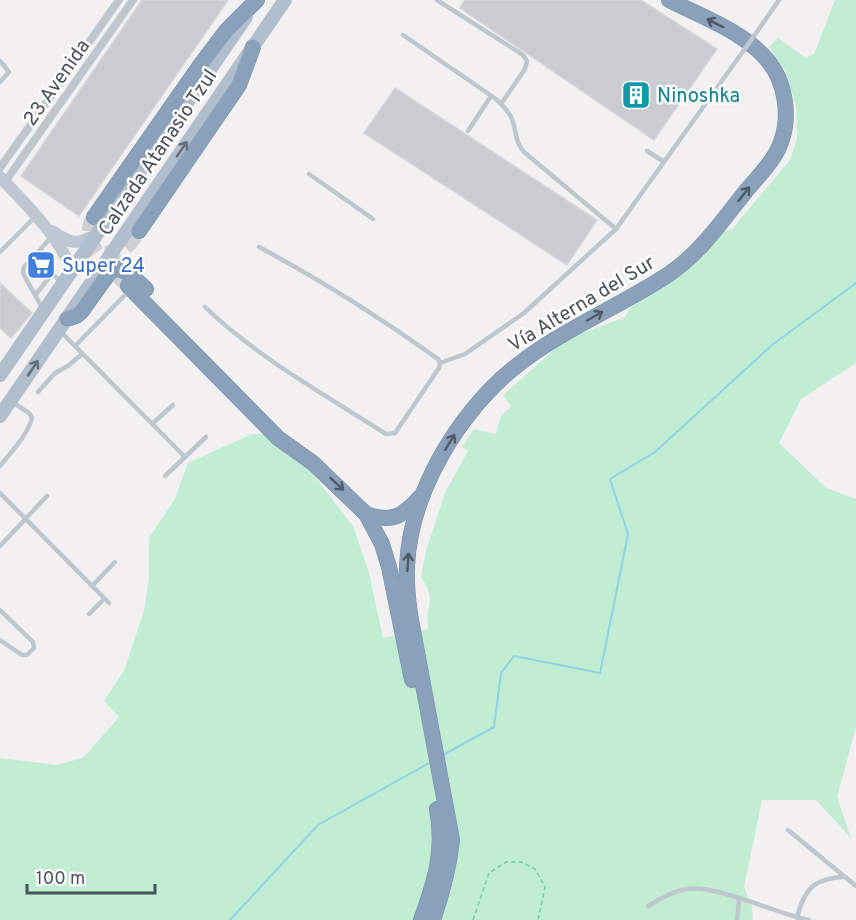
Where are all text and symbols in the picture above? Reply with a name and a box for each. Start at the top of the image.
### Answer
one-way arrow [706,17,724,29]
street label: 23 Avenida [18,35,97,132]
street label: Calzada Atanasio Tzul [93,65,224,241]
building icon: Ninoshka [620,79,652,111]
place label: Ninoshka [657,84,740,110]
one-way arrow [177,141,189,158]
one-way arrow [737,186,750,202]
supermarket icon: Super 24 [25,249,57,281]
street label: Vía Alterna del Sur [504,250,661,359]
place label: Super 24 [62,254,145,280]
one-way arrow [586,310,603,322]
one-way arrow [27,359,40,376]
one-way arrow [444,435,456,451]
one-way arrow [330,477,345,492]
one-way arrow [403,552,414,572]
scale bar [27,857,154,895]
text: 100 m [36,868,85,891]

